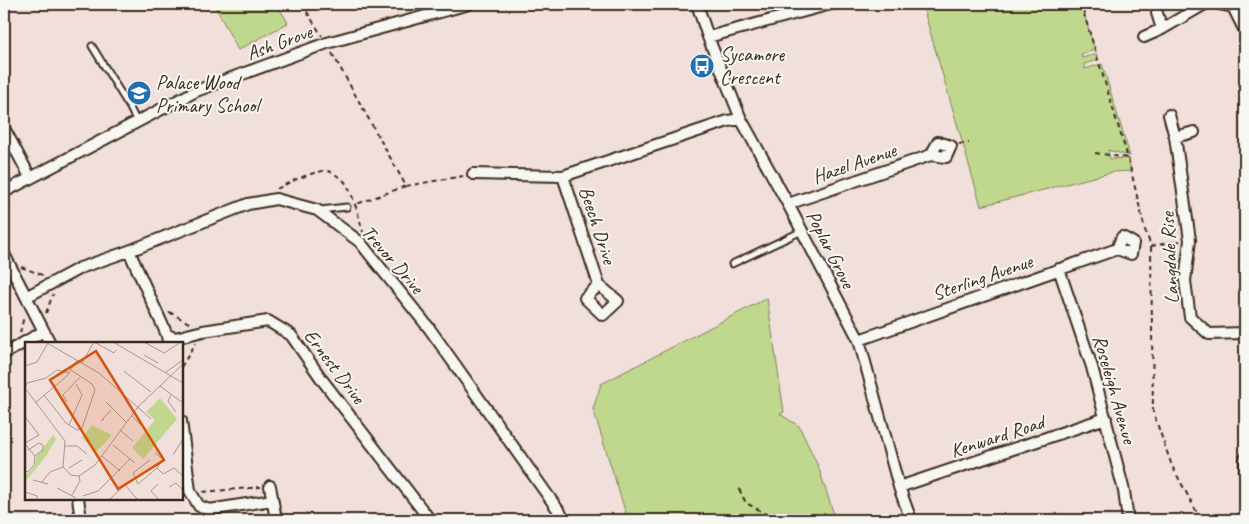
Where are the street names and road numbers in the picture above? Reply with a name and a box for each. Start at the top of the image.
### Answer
street label: Ash Grove [243,19,317,66]
street label: Hazel Avenue [809,137,901,189]
street label: Beech Drive [573,183,622,269]
street label: Poplar Grove [800,206,861,294]
street label: Langdale Rise [1155,210,1184,304]
street label: Trevor Drive [356,220,430,300]
street label: Sterling Avenue [929,248,1037,306]
street label: Ernest Drive [298,324,372,410]
street label: Roseleigh Avenue [1087,332,1142,448]
street label: Kenward Road [947,409,1050,463]

